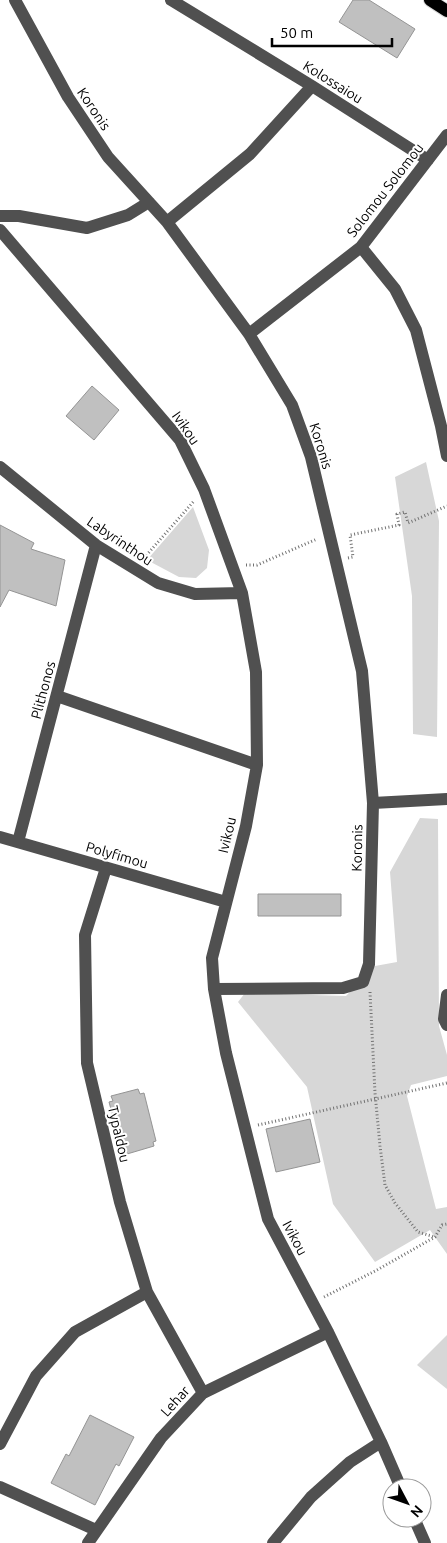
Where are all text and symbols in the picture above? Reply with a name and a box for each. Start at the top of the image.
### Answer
scale bar [272,15,392,47]
text: 50 m [280,24,313,41]
street label: Kolossaiou [300,57,366,107]
street label: Koronis [74,85,114,133]
street label: Solomou Solomou [343,140,427,240]
street label: Ivikou [169,408,203,448]
street label: Koronis [306,421,336,471]
street label: Labyrinthou [84,513,156,569]
street label: Plithonos [28,659,58,721]
street label: Ivikou [215,815,239,855]
street label: Koronis [349,824,365,872]
street label: Polyfimou [84,839,150,871]
street label: Typaldou [105,1104,133,1164]
street label: Ivikou [279,1218,311,1258]
street label: Lehar [157,1382,193,1419]
north arrow [382,1478,432,1528]
text: N [407,1502,426,1521]

